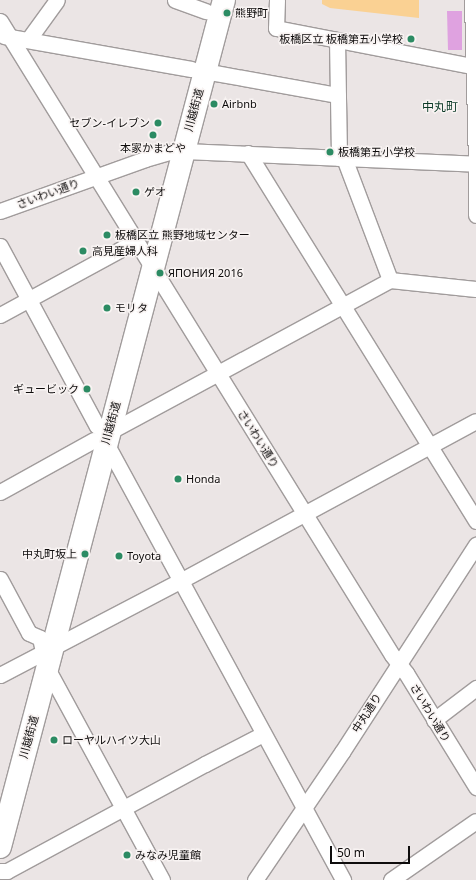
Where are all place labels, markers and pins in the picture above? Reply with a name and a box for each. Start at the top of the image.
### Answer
place label: 熊野町 [235,6,268,20]
marker: 熊野町 [222,8,232,18]
place label: 板橋区立 板橋第五小学校 [279,32,403,46]
marker: 板橋区立 板橋第五小学校 [406,34,416,44]
place label: Airbnb [222,97,257,111]
marker: Airbnb [209,99,219,109]
place label: セブン-イレブン [69,116,150,130]
marker: セブン-イレブン [153,118,163,128]
marker: 本家かまどや [148,130,158,140]
place label: 本家かまどや [120,141,186,155]
place label: 板橋第五小学校 [338,145,415,159]
marker: 板橋第五小学校 [325,147,335,157]
place label: ゲオ [144,185,166,199]
marker: ゲオ [131,187,141,197]
place label: 板橋区立 熊野地域センター [115,228,250,242]
marker: 板橋区立 熊野地域センター [102,230,112,240]
place label: 高見産婦人科 [92,244,158,258]
marker: 高見産婦人科 [77,245,89,257]
place label: ЯПОНИЯ 2016 [168,266,243,280]
marker: ЯПОНИЯ 2016 [155,268,165,278]
place label: モリタ [115,301,148,315]
marker: モリタ [102,303,112,313]
place label: ギュービック [13,382,79,396]
marker: ギュービック [82,384,92,394]
place label: Honda [186,472,221,486]
marker: Honda [173,474,183,484]
place label: 中丸町坂上 [22,547,77,561]
marker: 中丸町坂上 [80,549,90,559]
place label: Toyota [127,549,161,563]
marker: Toyota [114,551,124,561]
place label: ローヤルハイツ大山 [62,733,161,747]
marker: ローヤルハイツ大山 [49,735,59,745]
place label: みなみ児童館 [135,848,201,862]
marker: みなみ児童館 [122,850,132,860]

